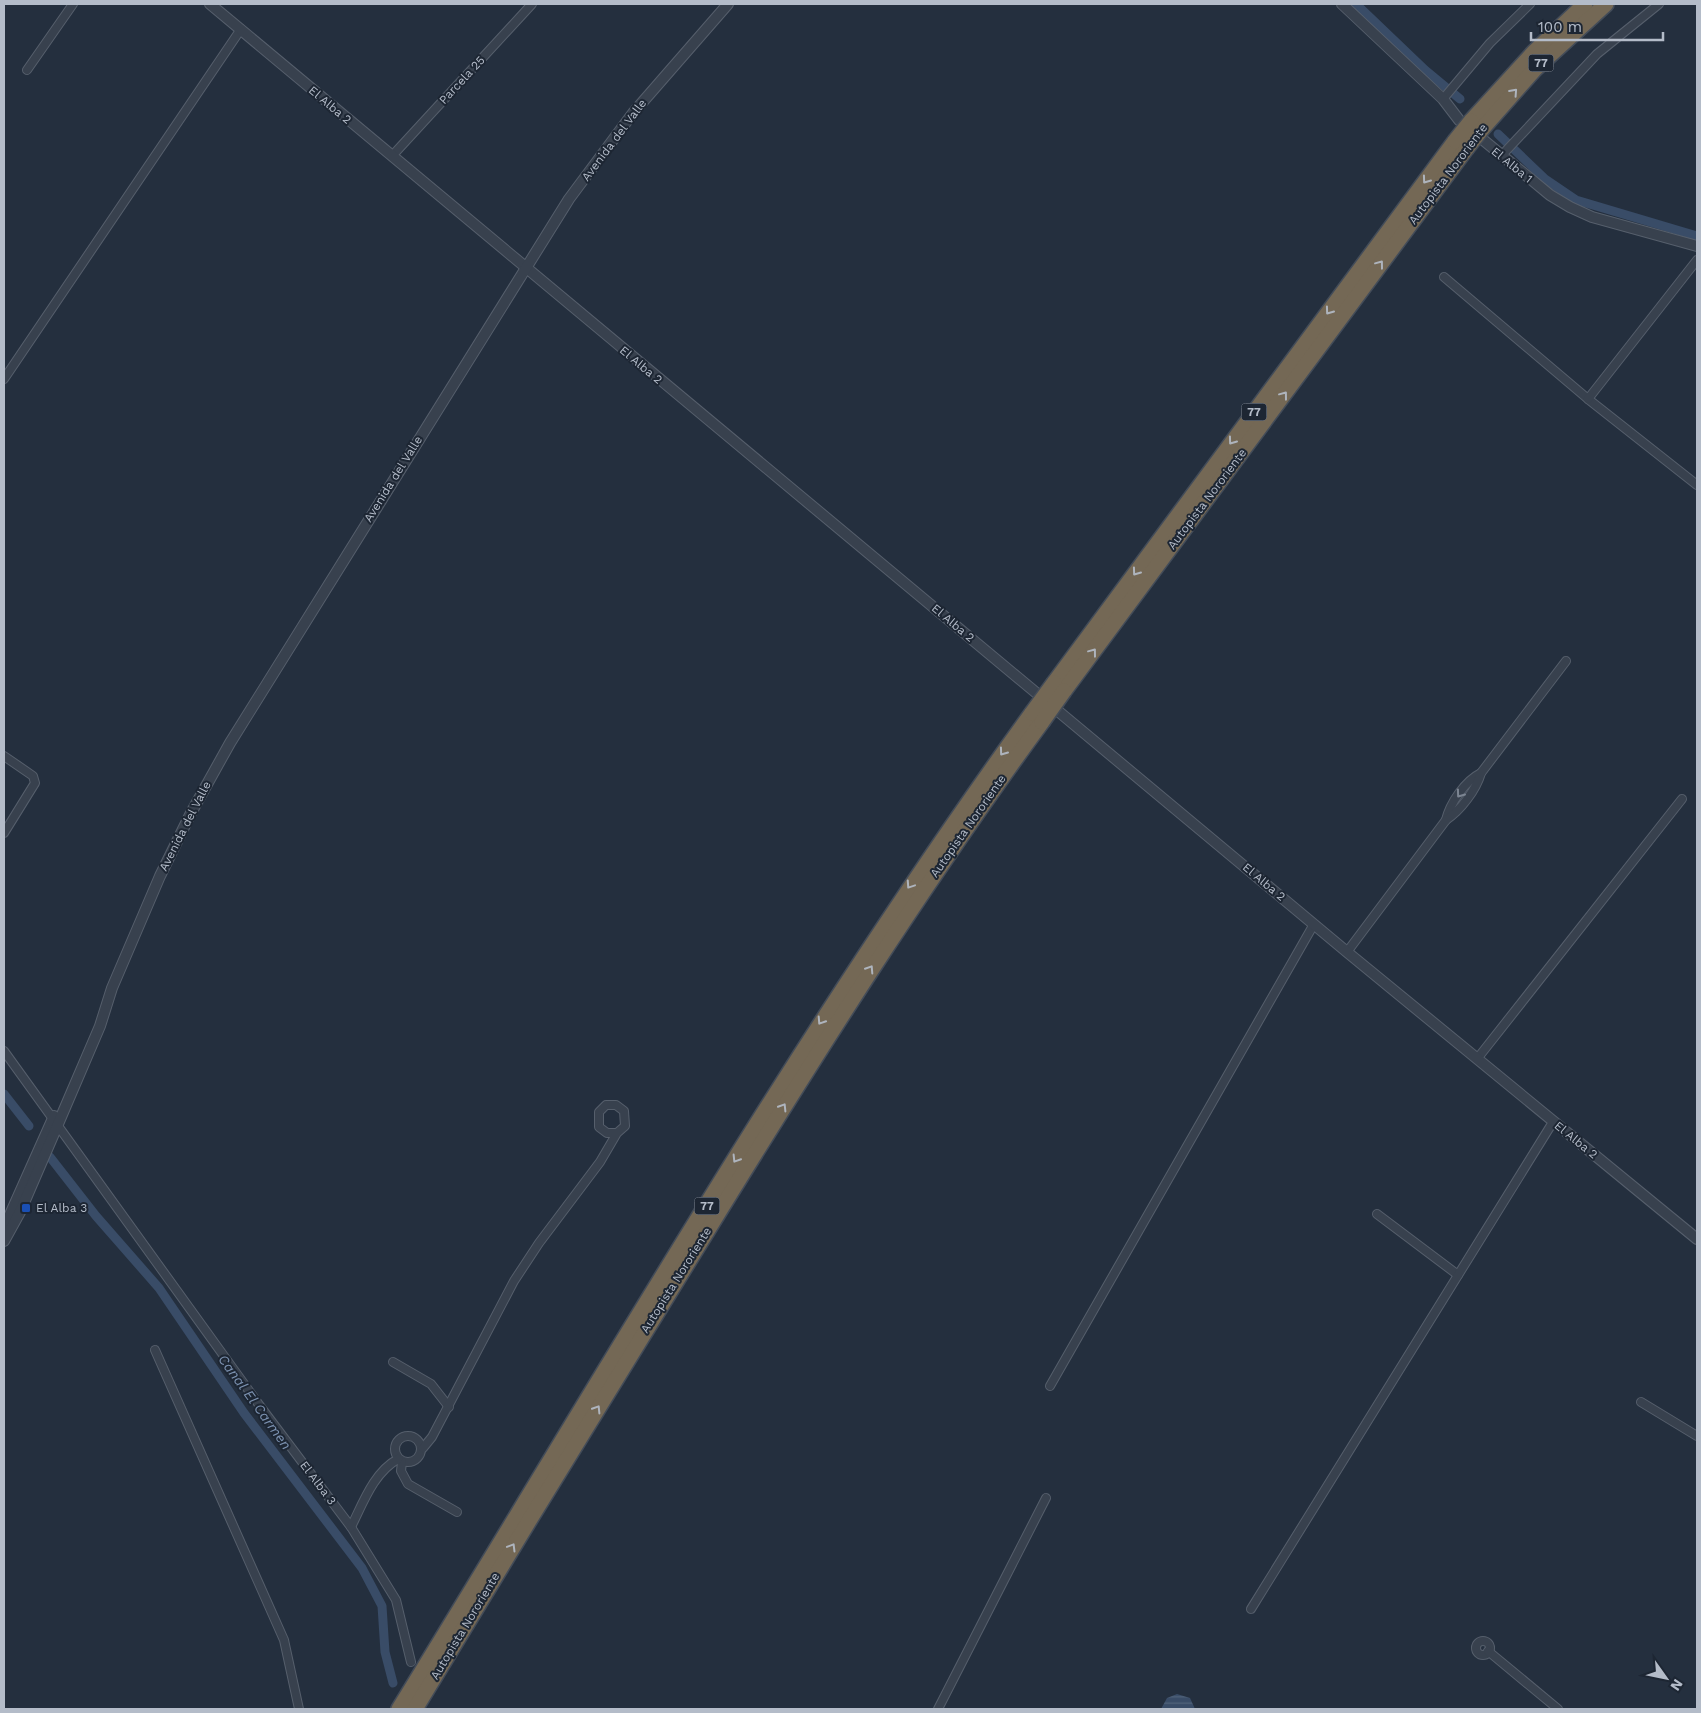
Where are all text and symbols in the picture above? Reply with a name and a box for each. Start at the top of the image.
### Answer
scale bar [1531,10,1664,42]
text: 100 m [1538,18,1582,36]
street label: Parcela 25 [436,53,488,107]
road number: 77 [1528,54,1554,72]
street label: El Alba 2 [306,83,354,127]
one-way arrow [1508,88,1517,97]
street label: Avenida del Valle [579,96,649,184]
street label: Autopista Nororiente [1406,121,1490,227]
street label: El Alba 1 [1489,144,1535,186]
one-way arrow [1423,174,1431,183]
one-way arrow [1375,261,1383,270]
one-way arrow [1326,305,1335,315]
street label: El Alba 2 [617,343,665,387]
one-way arrow [1278,391,1287,400]
road number: 77 [1242,404,1266,421]
street label: Avenida del Valle [361,433,425,525]
one-way arrow [1230,435,1238,444]
street label: Autopista Nororiente [1165,446,1249,552]
one-way arrow [1133,566,1142,576]
street label: El Alba 2 [929,601,977,645]
one-way arrow [1087,648,1096,658]
one-way arrow [1000,746,1009,756]
street label: Autopista Nororiente [927,772,1009,880]
street label: Avenida del Valle [156,779,214,873]
one-way arrow [1457,788,1466,798]
street label: El Alba 2 [1240,860,1288,904]
one-way arrow [907,880,916,889]
one-way arrow [864,966,873,975]
one-way arrow [818,1016,827,1025]
one-way arrow [777,1103,787,1112]
street label: El Alba 2 [1552,1118,1600,1162]
one-way arrow [732,1154,742,1163]
road number: 77 [694,1198,720,1214]
place label: El Alba 3 [36,1201,87,1215]
marker: El Alba 3 [20,1202,32,1214]
street label: Autopista Nororiente [638,1224,714,1336]
water label: Canal El Carmen [215,1351,295,1453]
one-way arrow [591,1405,600,1415]
street label: El Alba 3 [297,1458,339,1508]
one-way arrow [505,1544,515,1553]
street label: Autopista Nororiente [428,1570,503,1682]
north arrow [1641,1653,1691,1703]
text: N [1667,1676,1686,1694]

